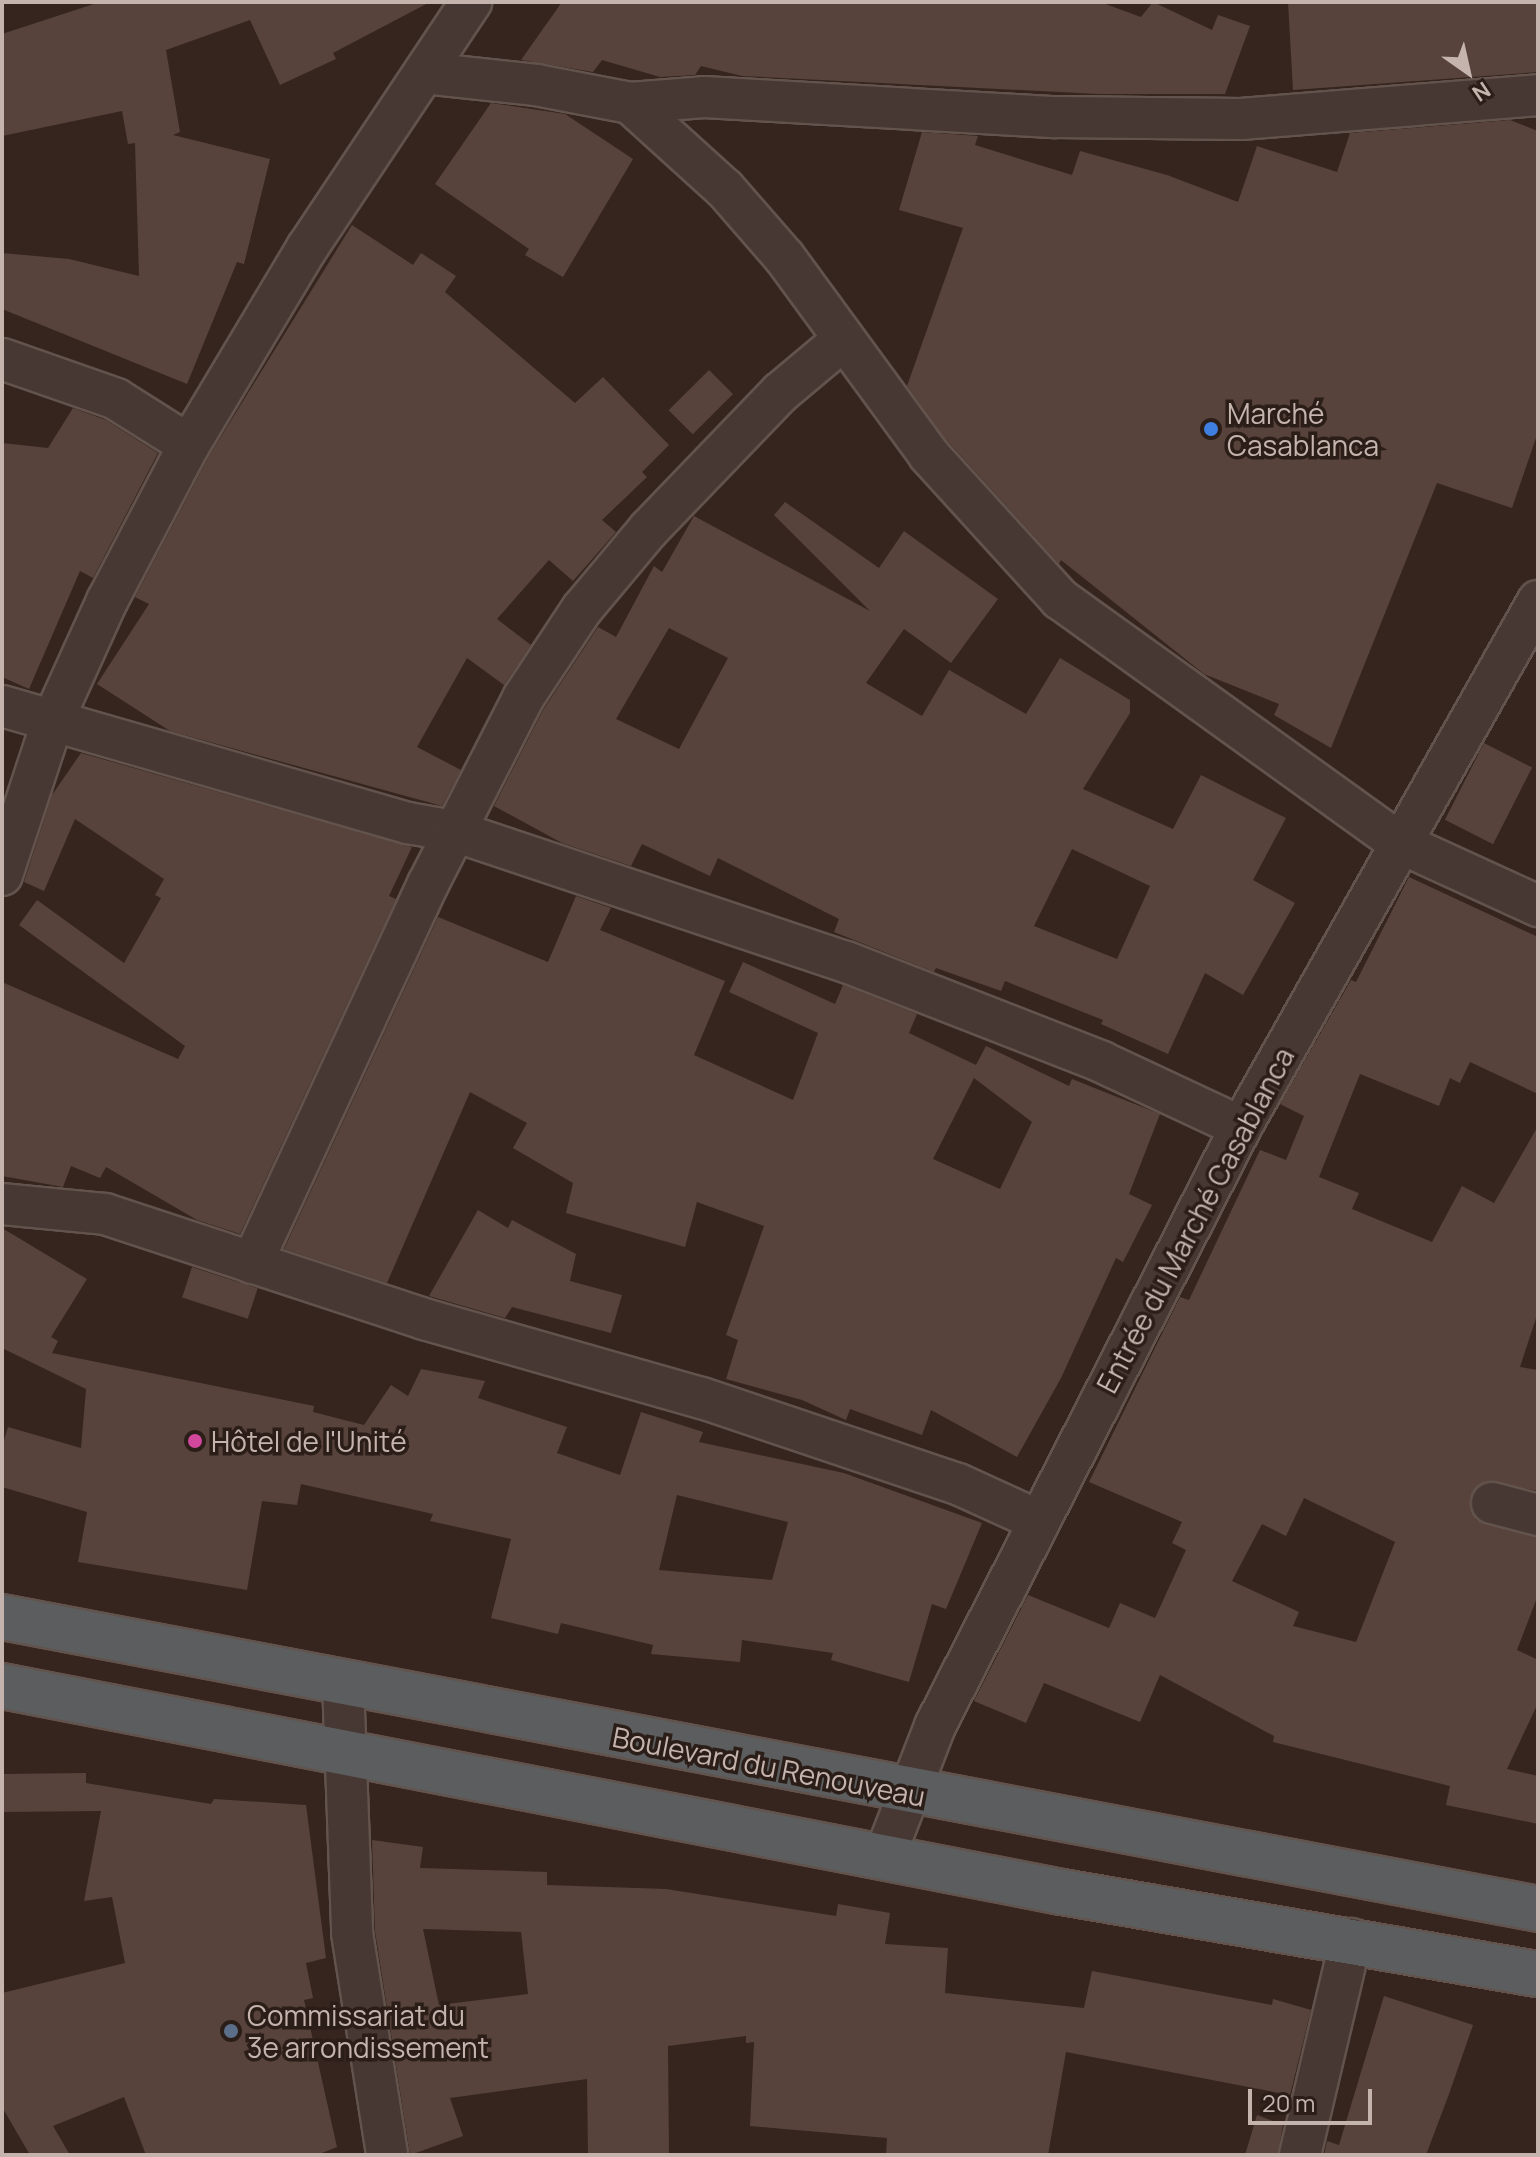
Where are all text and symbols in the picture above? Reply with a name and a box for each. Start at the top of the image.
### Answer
north arrow [1428,32,1508,112]
text: N [1466,75,1496,109]
place label: Marché Casablanca [1227,396,1379,462]
marker: Marché Casablanca [1202,420,1220,438]
street label: Entrée du Marché Casablanca [1090,1042,1300,1398]
place label: Hôtel de l'Unité [211,1424,407,1458]
marker: Hôtel de l'Unité [186,1432,204,1450]
street label: Boulevard du Renouveau [610,1719,928,1813]
place label: Commissariat du 3e arrondissement [247,1998,489,2064]
marker: Commissariat du 3e arrondissement [222,2022,240,2040]
scale bar [1252,2073,1376,2123]
text: 20 m [1262,2086,1315,2119]

